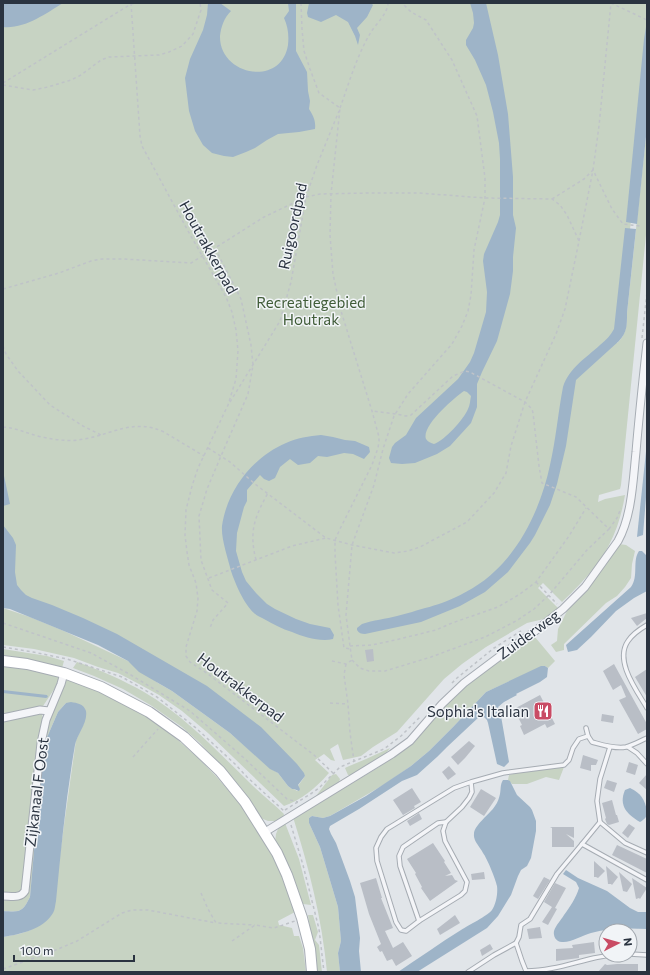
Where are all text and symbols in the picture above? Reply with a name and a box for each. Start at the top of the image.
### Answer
street label: Ruigoordpad [274,181,310,271]
street label: Houtrakkerpad [176,197,242,297]
park label: Recreatiegebied Houtrak [256,293,366,328]
street label: Zuiderweg [493,605,563,663]
street label: Houtrakkerpad [194,649,288,725]
restaurant icon: Sophia's Italian [532,700,554,722]
place label: Sophia's Italian [427,702,529,720]
street label: Zijkanaal F Oost [20,736,52,848]
north arrow [598,923,638,963]
scale bar [14,937,134,963]
text: N [622,937,635,947]
text: 100 m [20,943,54,957]

